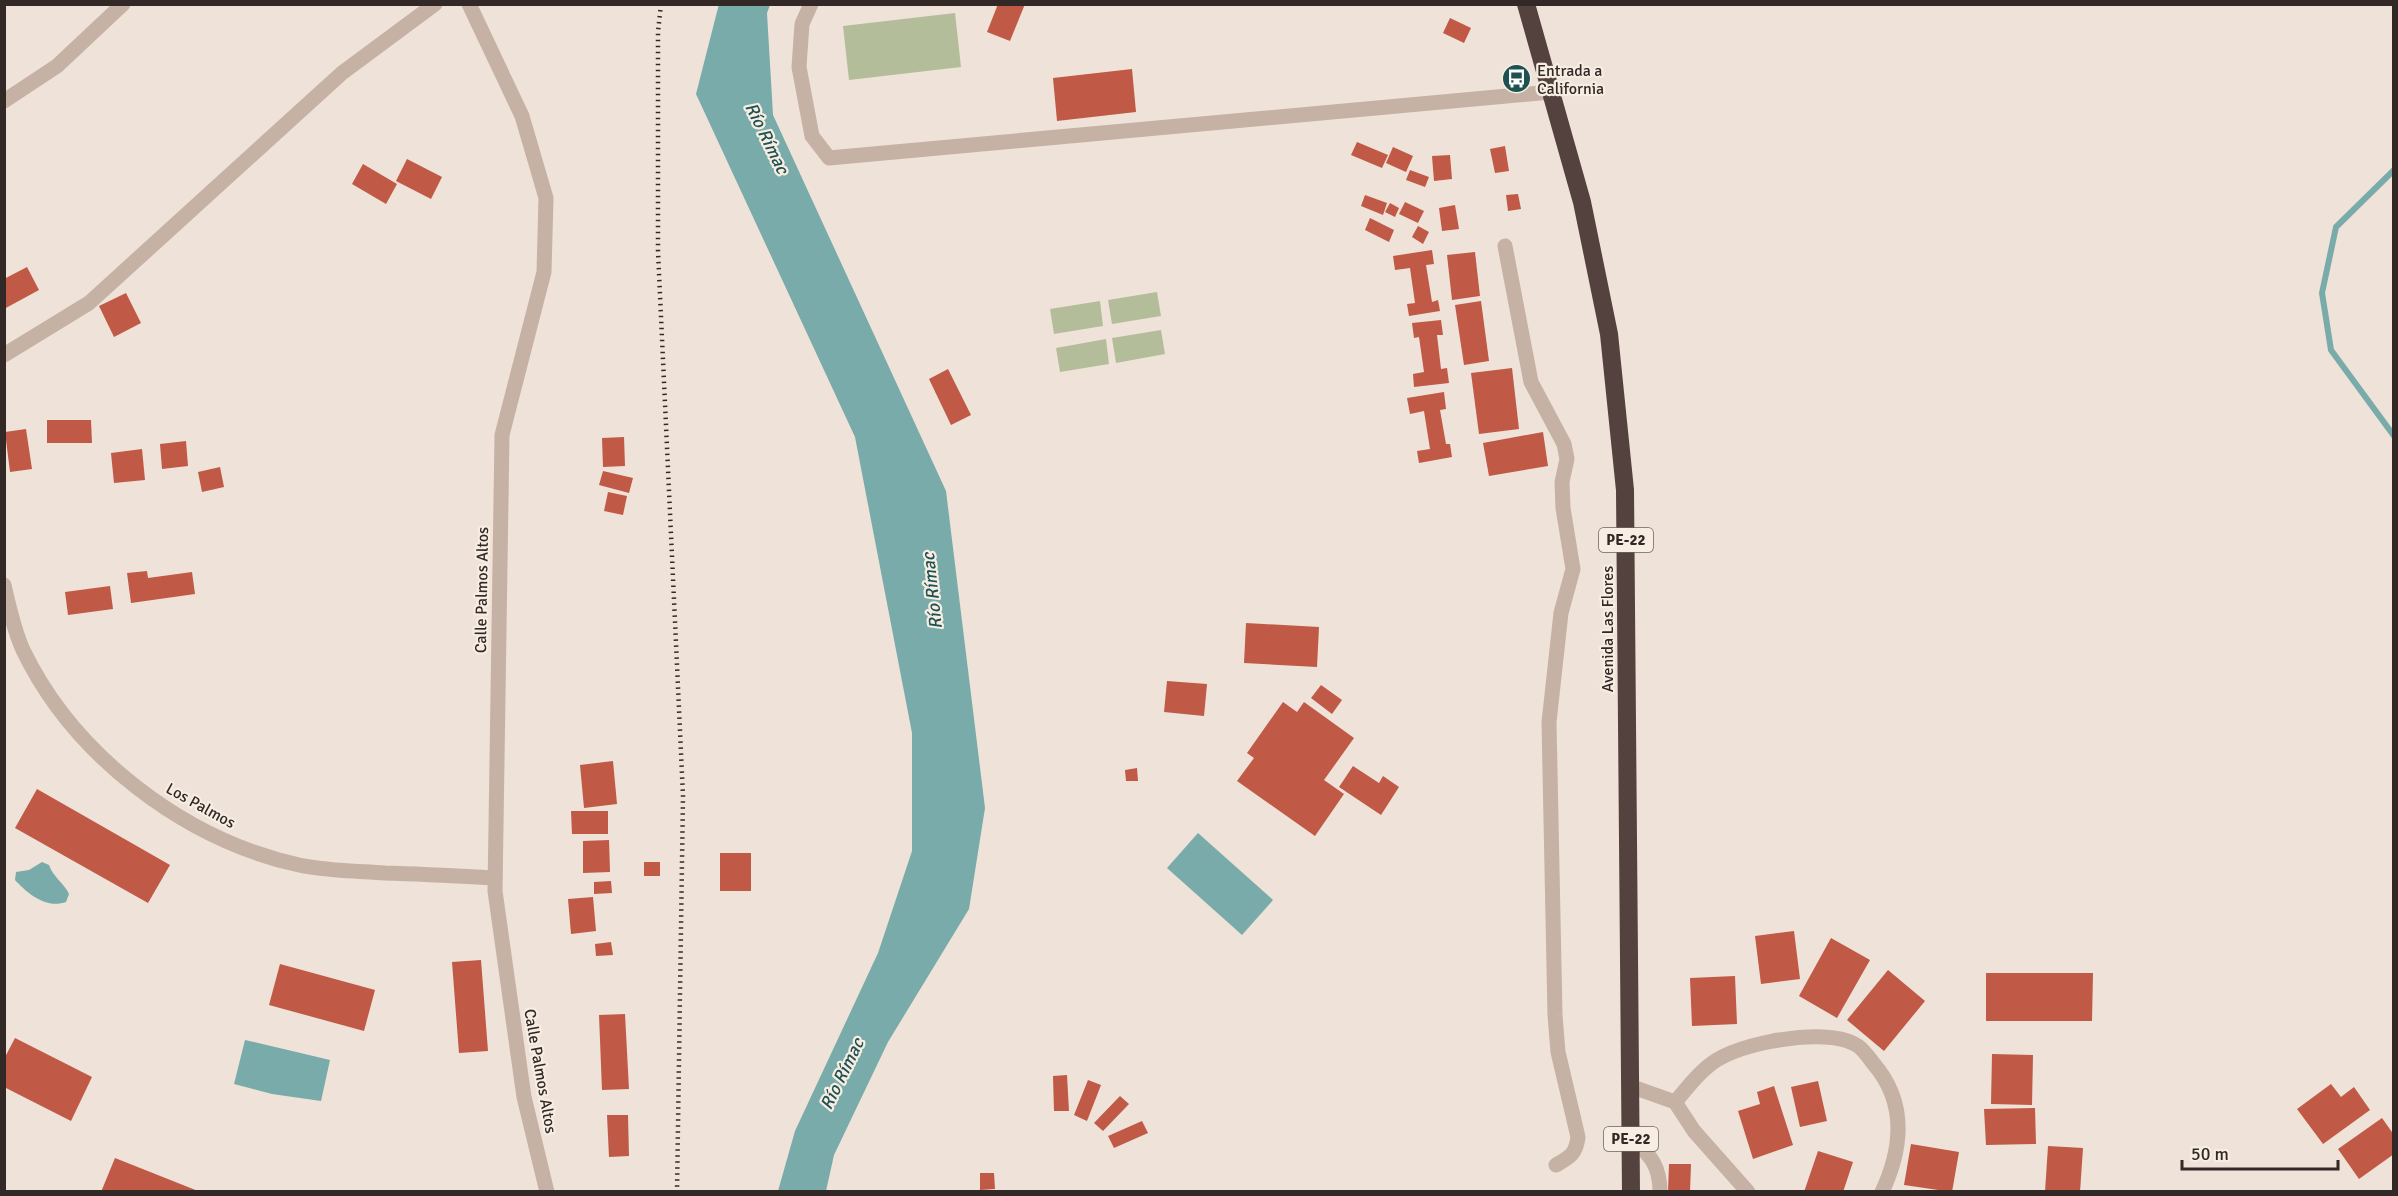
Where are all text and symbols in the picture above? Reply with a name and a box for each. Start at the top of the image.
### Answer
place label: Entrada a California [1537,61,1604,99]
bus stop icon: Entrada a California [1500,63,1532,95]
water label: Río Rímac [740,99,794,179]
street label: Calle Palmos Altos [471,527,493,653]
road number: PE-22 [1599,528,1653,552]
water label: Río Rímac [917,550,947,630]
street label: Avenida Las Flores [1598,566,1618,692]
street label: Los Palmos [162,779,239,833]
street label: Calle Palmos Altos [519,1007,561,1135]
water label: Río Rímac [815,1033,869,1113]
road number: PE-22 [1604,1127,1658,1151]
scale bar [2182,1133,2338,1171]
text: 50 m [2191,1143,2229,1165]

